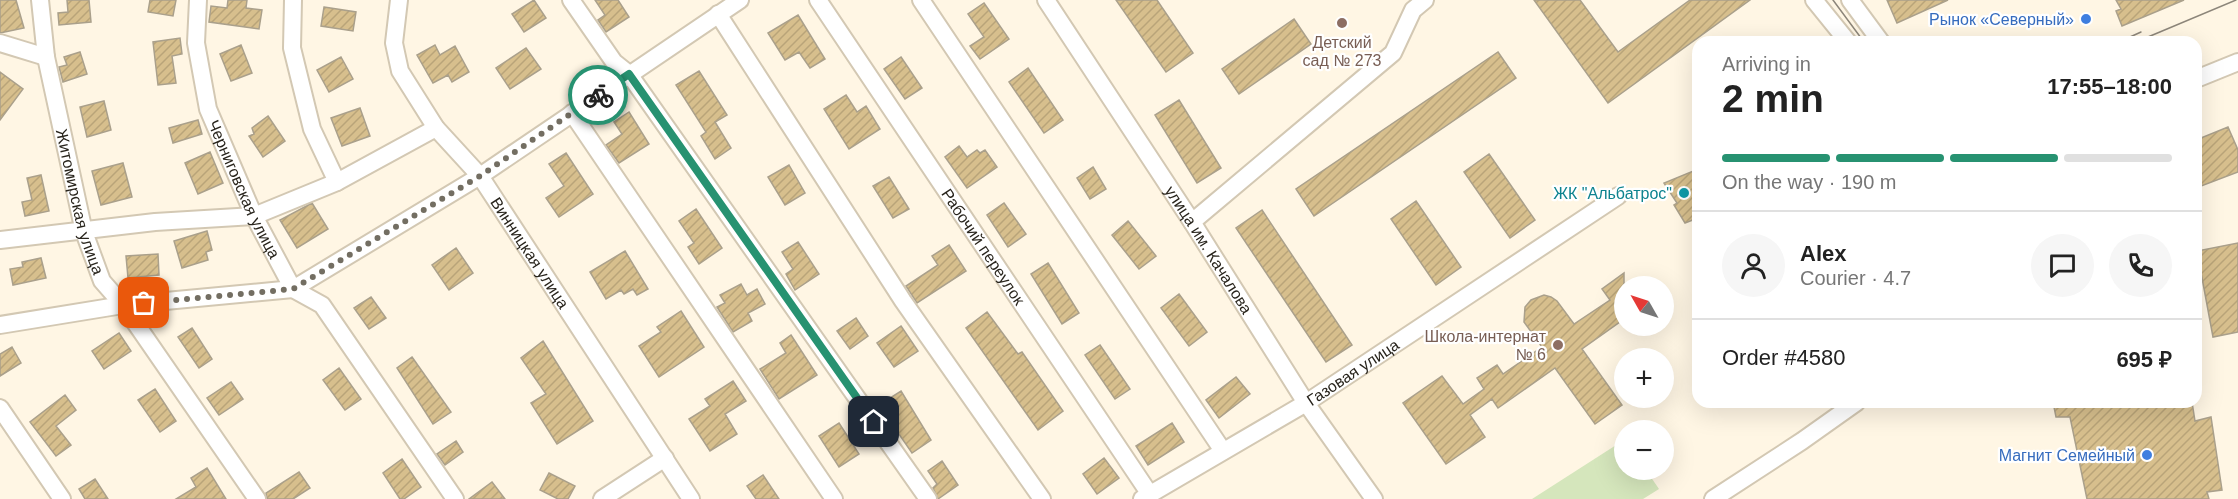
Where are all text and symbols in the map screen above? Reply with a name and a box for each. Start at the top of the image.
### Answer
place label: Рынок «Северный» [1929,11,2074,28]
marker: Рынок «Северный» [2079,12,2093,26]
marker: Детский сад № 273 [1335,16,1349,30]
place label: Детский сад № 273 [1303,34,1382,69]
text: Arriving in [1722,53,1811,75]
courier [568,65,628,125]
text: 17:55–18:00 [2047,74,2172,99]
text: 2 min [1722,77,1824,120]
icon: bike [582,79,615,112]
street label: Черниговская улица [205,117,283,261]
street label: Житомирская улица [53,127,107,277]
text: On the way · 190 m [1722,171,1897,193]
street label: улица им. Качалова [1162,182,1256,317]
place label: ЖК "Альбатрос" [1553,185,1672,202]
street label: Рабочий переулок [939,186,1029,308]
marker: ЖК "Альбатрос" [1677,186,1691,200]
street label: Винницкая улица [488,194,572,311]
button: person [1722,234,1785,297]
button: chat [2031,234,2094,297]
button: phone [2109,234,2172,297]
text: Alex [1800,241,1846,266]
text: Courier · 4.7 [1800,267,1911,289]
north arrow [1614,276,1674,336]
map controls [1614,276,1674,480]
pin [118,277,169,328]
icon: bag [127,286,160,319]
place label: Школа-интернат № 6 [1425,328,1547,363]
street label: Газовая улица [1303,335,1402,409]
marker: Школа-интернат № 6 [1551,338,1565,352]
text: Order #4580 [1722,345,1846,370]
text: 695 ₽ [2116,347,2172,372]
button: + [1614,348,1674,408]
pin [848,396,899,447]
icon: home [857,405,890,438]
button: − [1614,420,1674,480]
place label: Магнит Семейный [1999,447,2135,464]
marker: Магнит Семейный [2140,448,2154,462]

